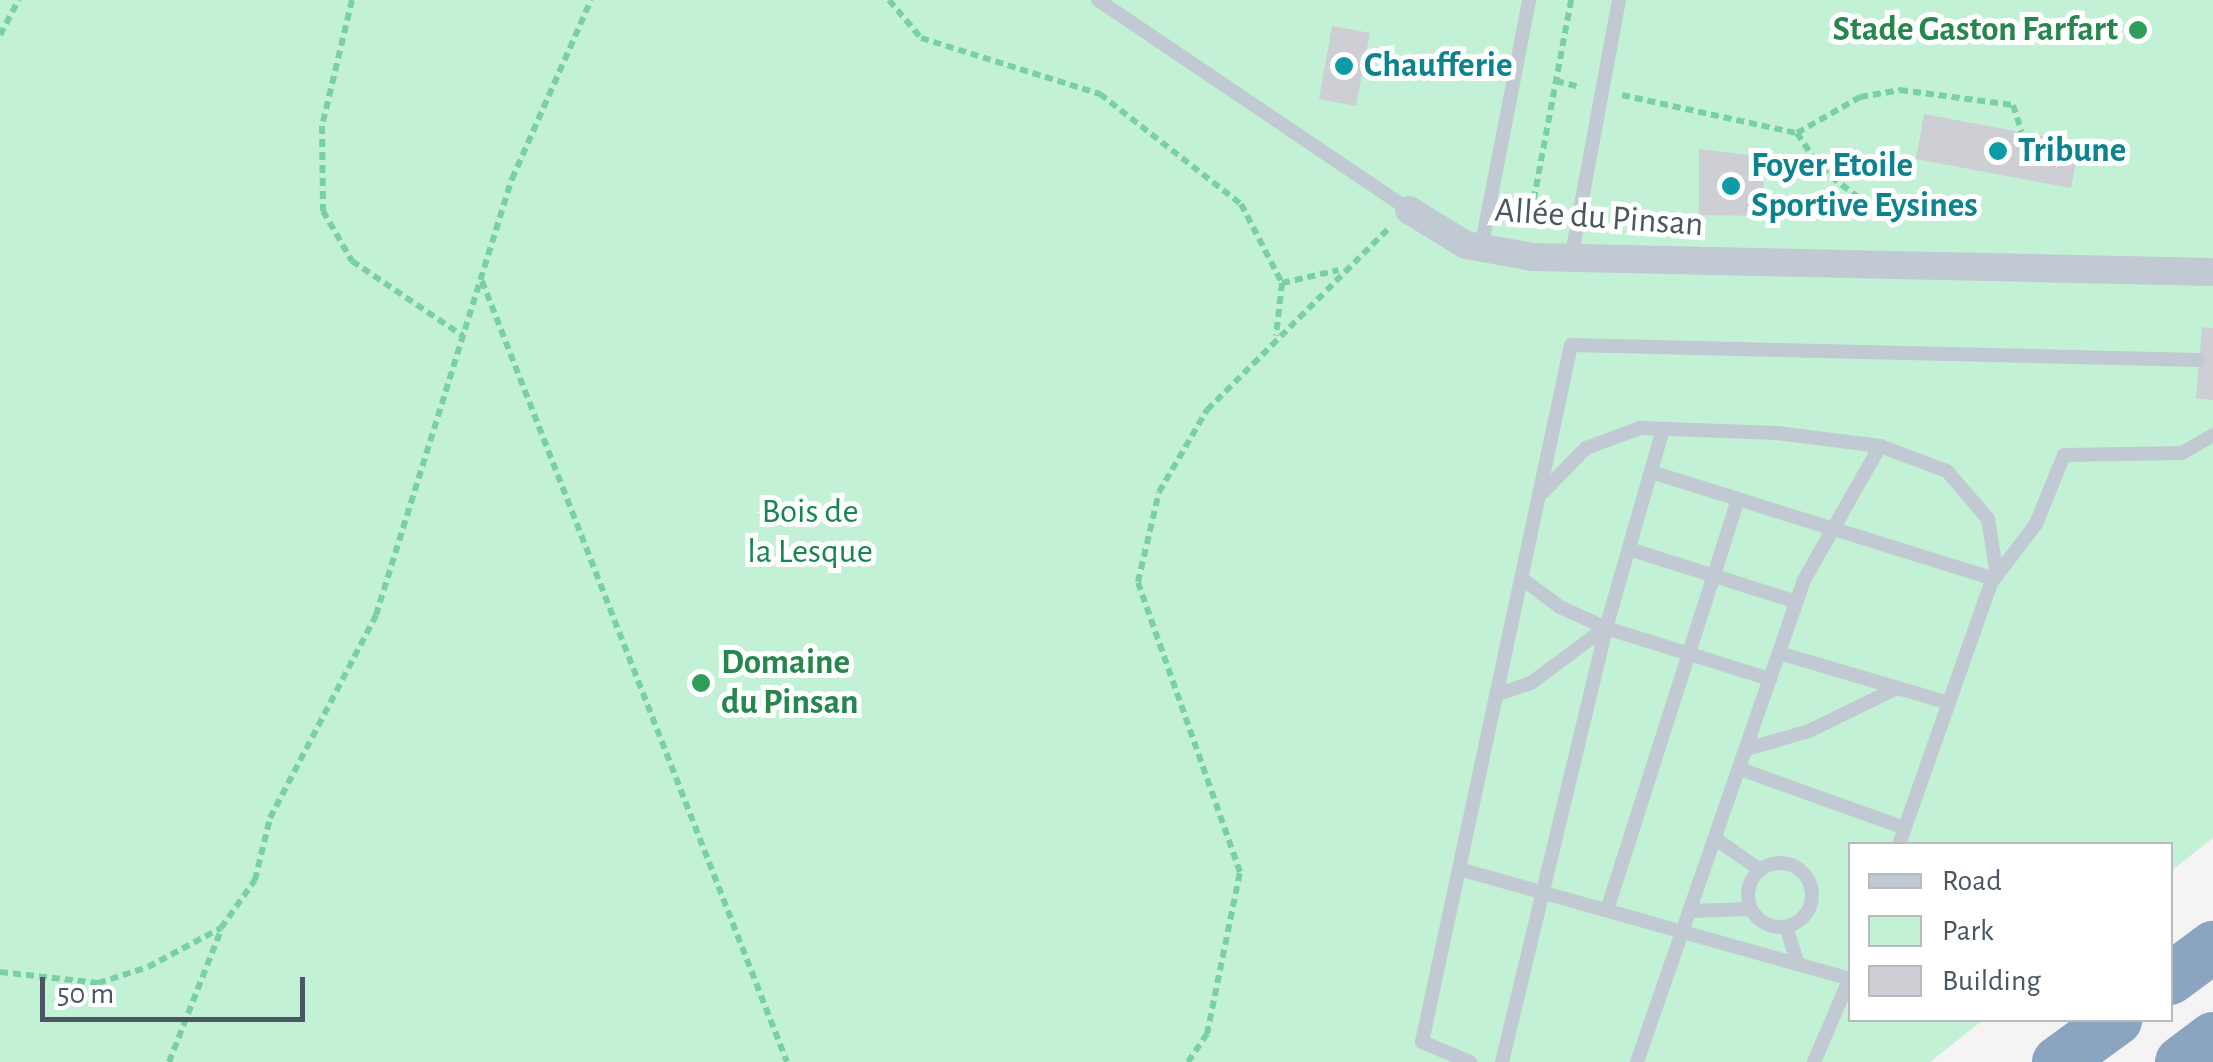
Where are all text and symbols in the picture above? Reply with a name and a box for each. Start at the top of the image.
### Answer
place label: Stade Gaston Farfart [1832,9,2118,51]
marker: Stade Gaston Farfart [2127,19,2149,41]
place label: Chaufferie [1364,45,1512,87]
marker: Chaufferie [1333,55,1355,77]
place label: Tribune [2018,130,2126,172]
marker: Tribune [1987,140,2009,162]
place label: Foyer Etoile Sportive Eysines [1751,145,1978,227]
marker: Foyer Etoile Sportive Eysines [1720,175,1742,197]
street label: Allée du Pinsan [1493,190,1705,246]
park label: Bois de la Lesque [747,491,873,573]
place label: Domaine du Pinsan [721,642,859,724]
marker: Domaine du Pinsan [690,672,712,694]
legend [1848,842,2173,1022]
text: Road [1942,866,2002,896]
text: Park [1942,916,1994,946]
scale bar [45,957,310,1019]
text: Building [1942,966,2041,996]
text: 50 m [57,979,114,1009]

